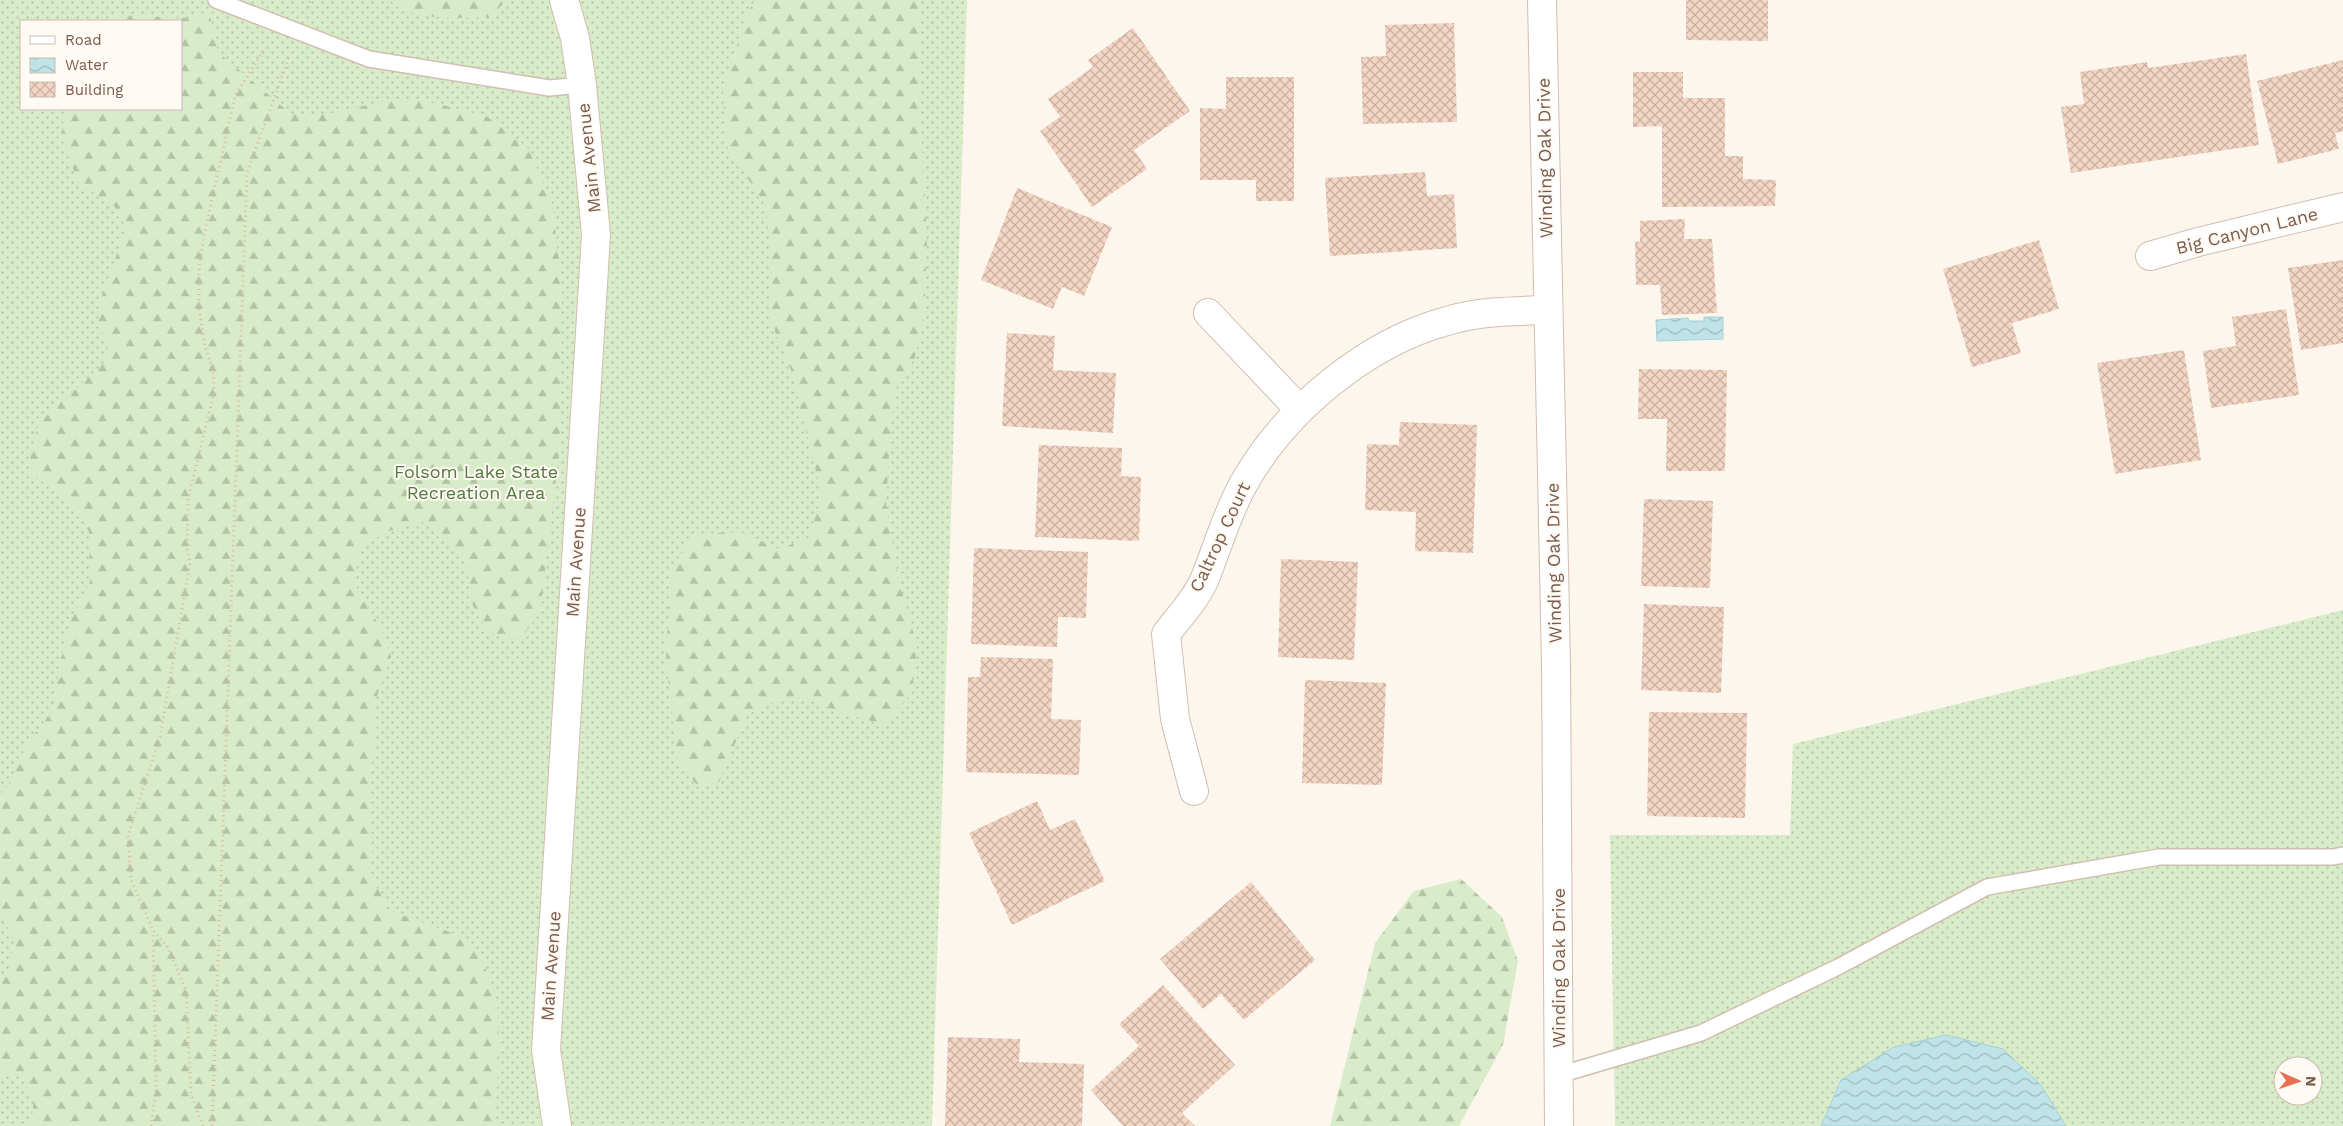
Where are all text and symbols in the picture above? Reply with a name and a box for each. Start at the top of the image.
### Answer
legend [20,20,182,110]
text: Road [65,31,102,49]
text: Water [65,56,108,74]
street label: Winding Oak Drive [1533,78,1556,238]
text: Building [65,81,123,99]
street label: Main Avenue [572,102,605,214]
street label: Big Canyon Lane [2174,203,2320,258]
park label: Folsom Lake State Recreation Area [394,461,558,503]
street label: Caltrop Court [1185,478,1254,595]
street label: Winding Oak Drive [1542,483,1565,643]
street label: Main Avenue [561,506,590,618]
street label: Winding Oak Drive [1548,888,1569,1048]
street label: Main Avenue [536,910,565,1022]
north arrow [2273,1056,2323,1106]
text: N [2303,1076,2319,1087]

